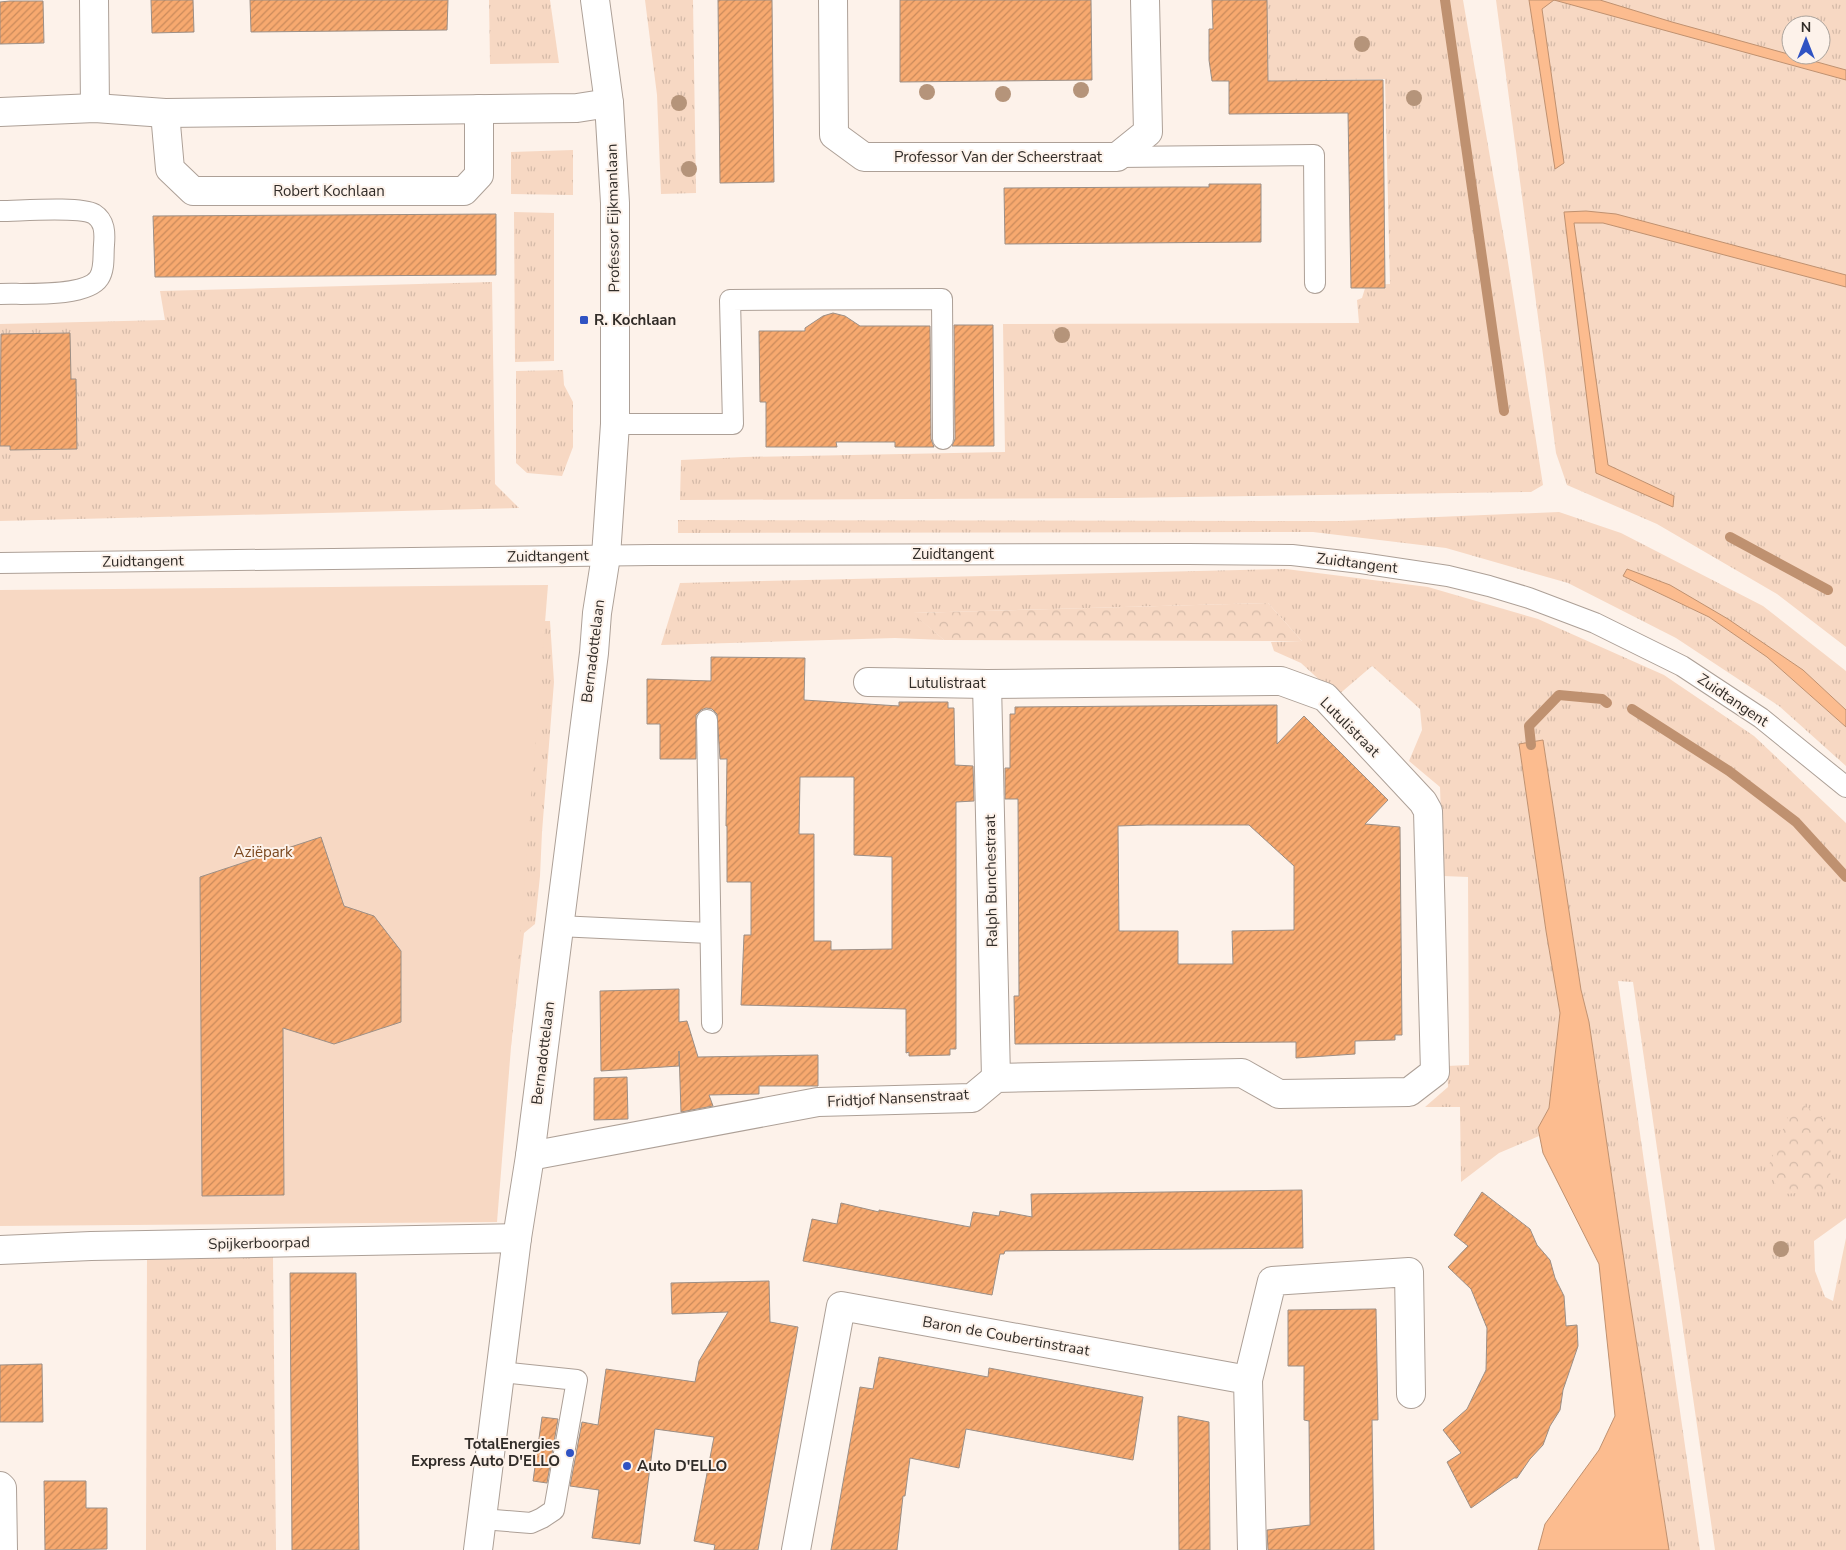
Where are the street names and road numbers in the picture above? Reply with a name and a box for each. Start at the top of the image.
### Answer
street label: Professor Eijkmanlaan [602,143,624,293]
street label: Professor Van der Scheerstraat [894,147,1103,167]
street label: Robert Kochlaan [273,181,385,201]
street label: Zuidtangent [912,544,995,564]
street label: Zuidtangent [507,545,590,567]
street label: Zuidtangent [1315,548,1399,578]
street label: Zuidtangent [102,550,185,572]
street label: Bernadottelaan [577,598,609,704]
street label: Zuidtangent [1694,669,1773,732]
street label: Lutulistraat [909,673,986,693]
street label: Lutulistraat [1316,693,1385,762]
street label: Ralph Bunchestraat [980,814,1002,948]
street label: Bernadottelaan [527,1000,559,1106]
street label: Fridtjof Nansenstraat [827,1084,970,1112]
street label: Spijkerboorpad [208,1232,310,1254]
street label: Baron de Coubertinstraat [921,1311,1092,1361]

